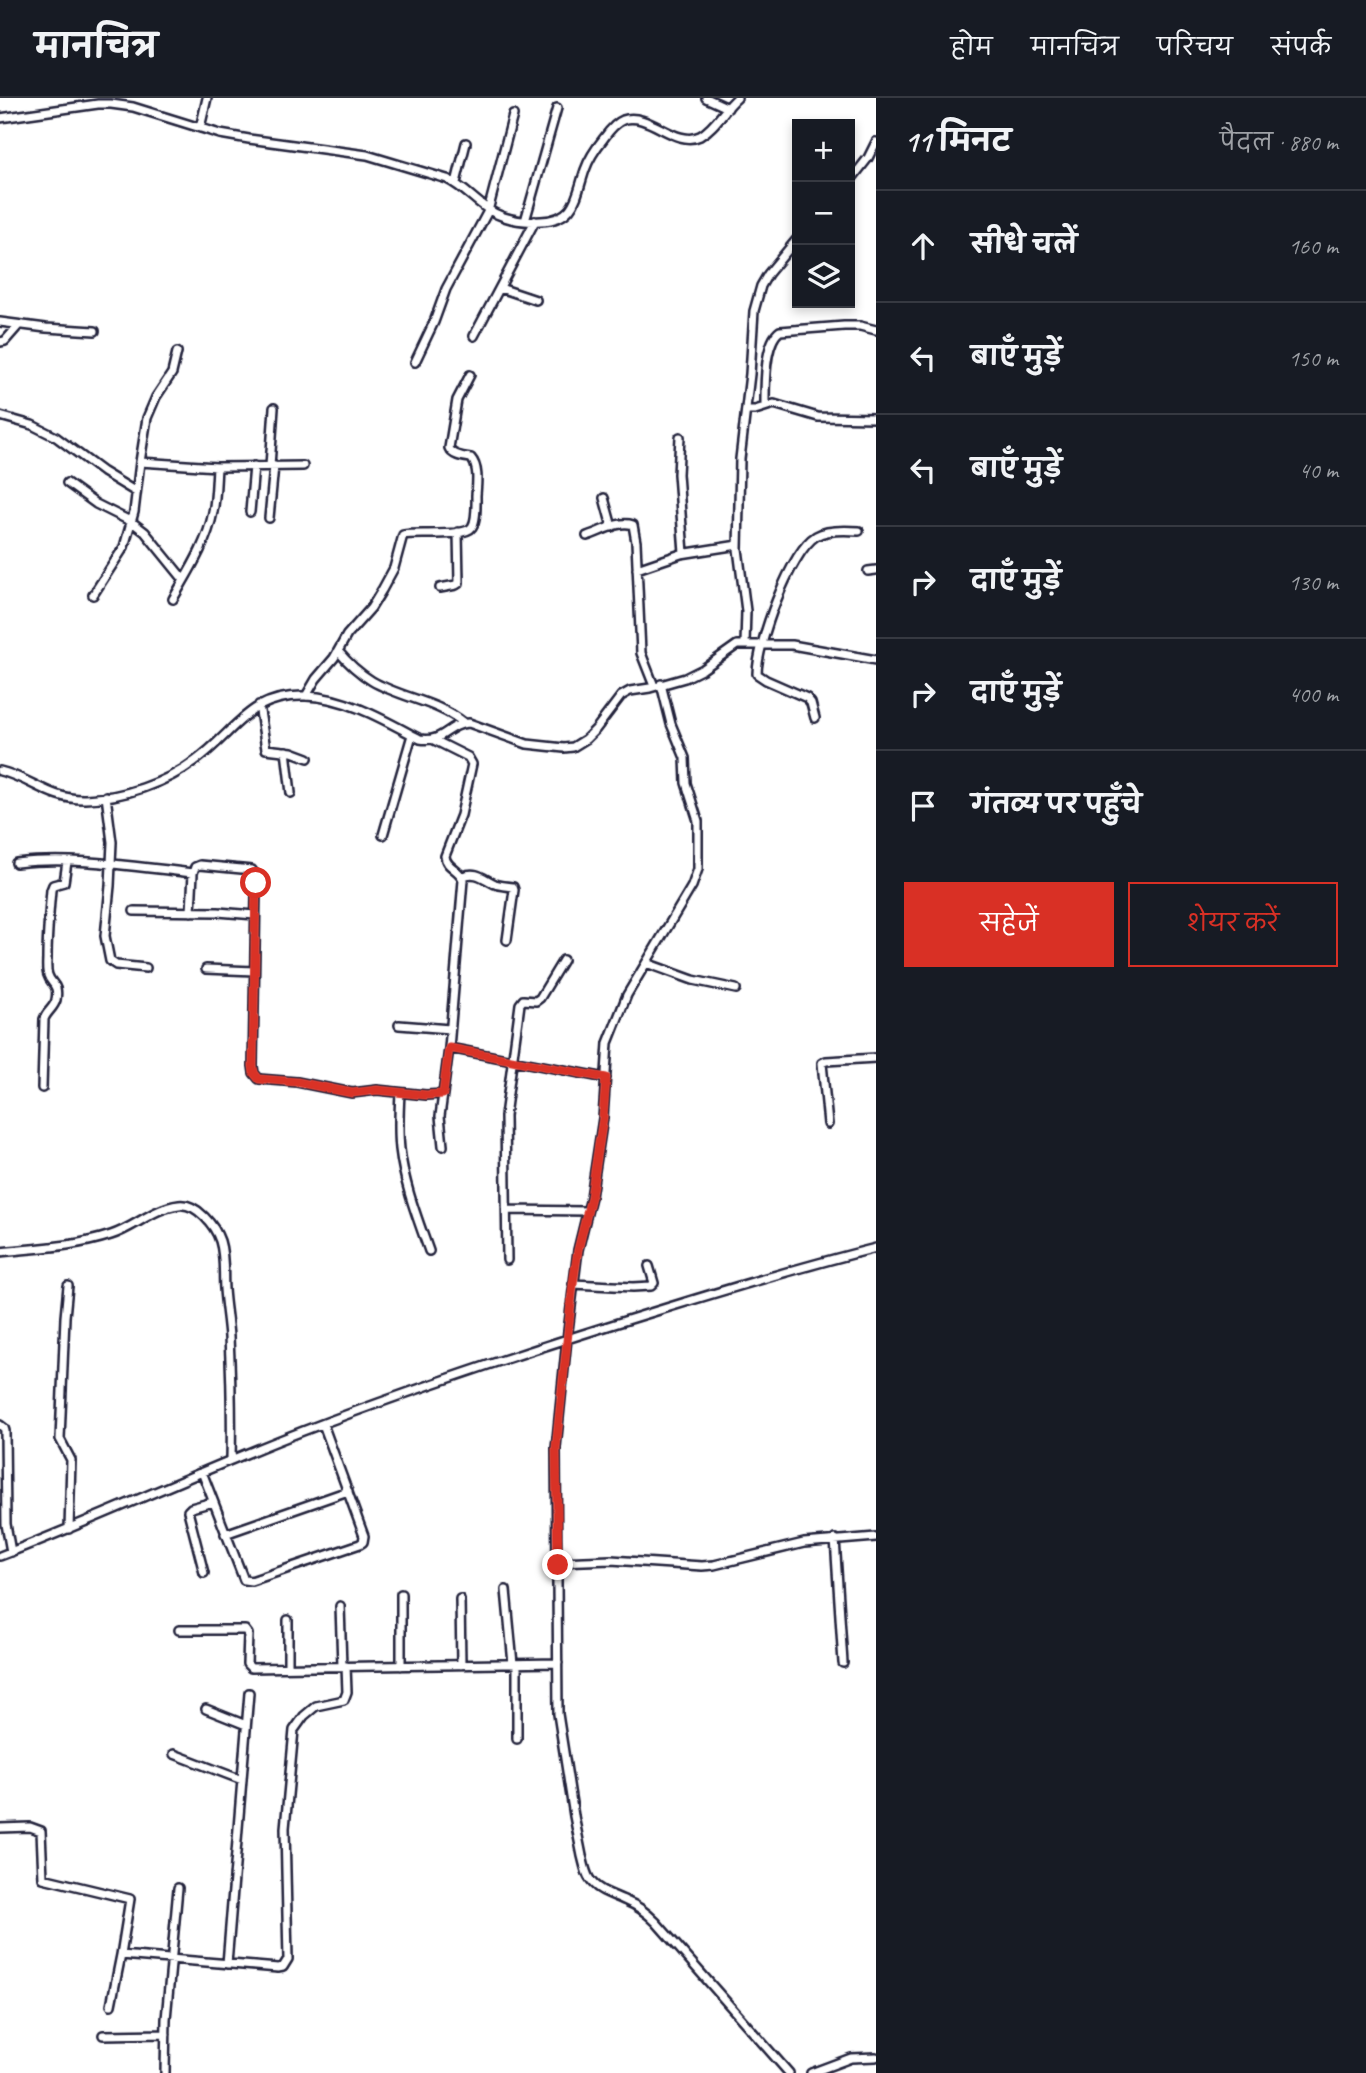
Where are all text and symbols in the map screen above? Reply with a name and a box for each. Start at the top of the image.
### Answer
text: मानचित्र [35,25,158,67]
text: होम [950,32,993,62]
text: मानचित्र [1031,32,1119,62]
text: परिचय [1157,32,1233,62]
text: संपर्क [1271,32,1331,62]
map controls [792,119,855,308]
button: + [792,119,855,182]
text: 11 मिनट [904,122,1011,160]
text: पैदल · 880 m [1220,128,1338,157]
button: − [792,182,855,245]
icon: ahead [904,227,942,265]
text: सीधे चलें [971,228,1077,261]
text: 160 m [1289,232,1338,261]
button: layers [792,245,855,308]
icon: left [904,339,942,377]
text: बाएँ मुड़ें [971,340,1062,373]
text: 150 m [1289,344,1338,373]
icon: left [904,451,942,489]
text: बाएँ मुड़ें [971,452,1062,485]
text: 40 m [1299,456,1338,485]
icon: right [904,563,942,601]
text: दाएँ मुड़ें [971,564,1061,597]
text: 130 m [1289,568,1338,597]
icon: right [904,675,942,713]
text: दाएँ मुड़ें [971,676,1061,709]
text: 400 m [1289,680,1338,709]
icon: arrive [904,787,942,825]
text: गंतव्य पर पहुँचे [971,788,1142,821]
route start [240,867,271,898]
button: सहेजें [904,882,1114,967]
button: शेयर करें [1128,882,1338,967]
route end [542,1549,573,1580]

